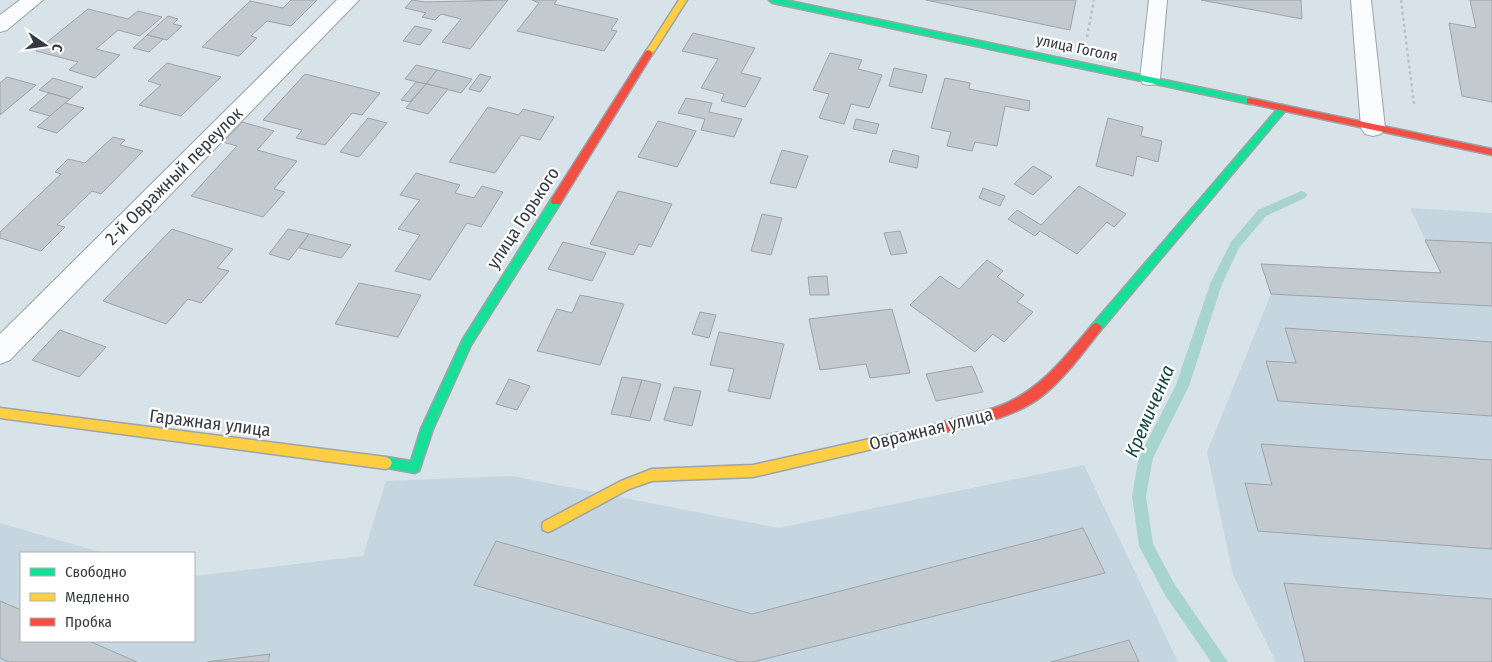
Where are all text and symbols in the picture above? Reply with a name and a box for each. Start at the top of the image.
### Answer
north arrow [20,20,70,70]
street label: улица Гоголя [1035,31,1119,65]
text: С [48,42,66,54]
street label: 2-й Овражный переулок [101,102,248,249]
street label: улица Горького [482,163,564,273]
water label: Кремиченка [1120,362,1179,461]
street label: Овражная улица [867,403,995,455]
street label: Гаражная улица [148,405,272,441]
legend [20,552,195,642]
text: Свободно [65,563,127,581]
text: Медленно [65,588,130,606]
text: Пробка [65,613,112,631]

